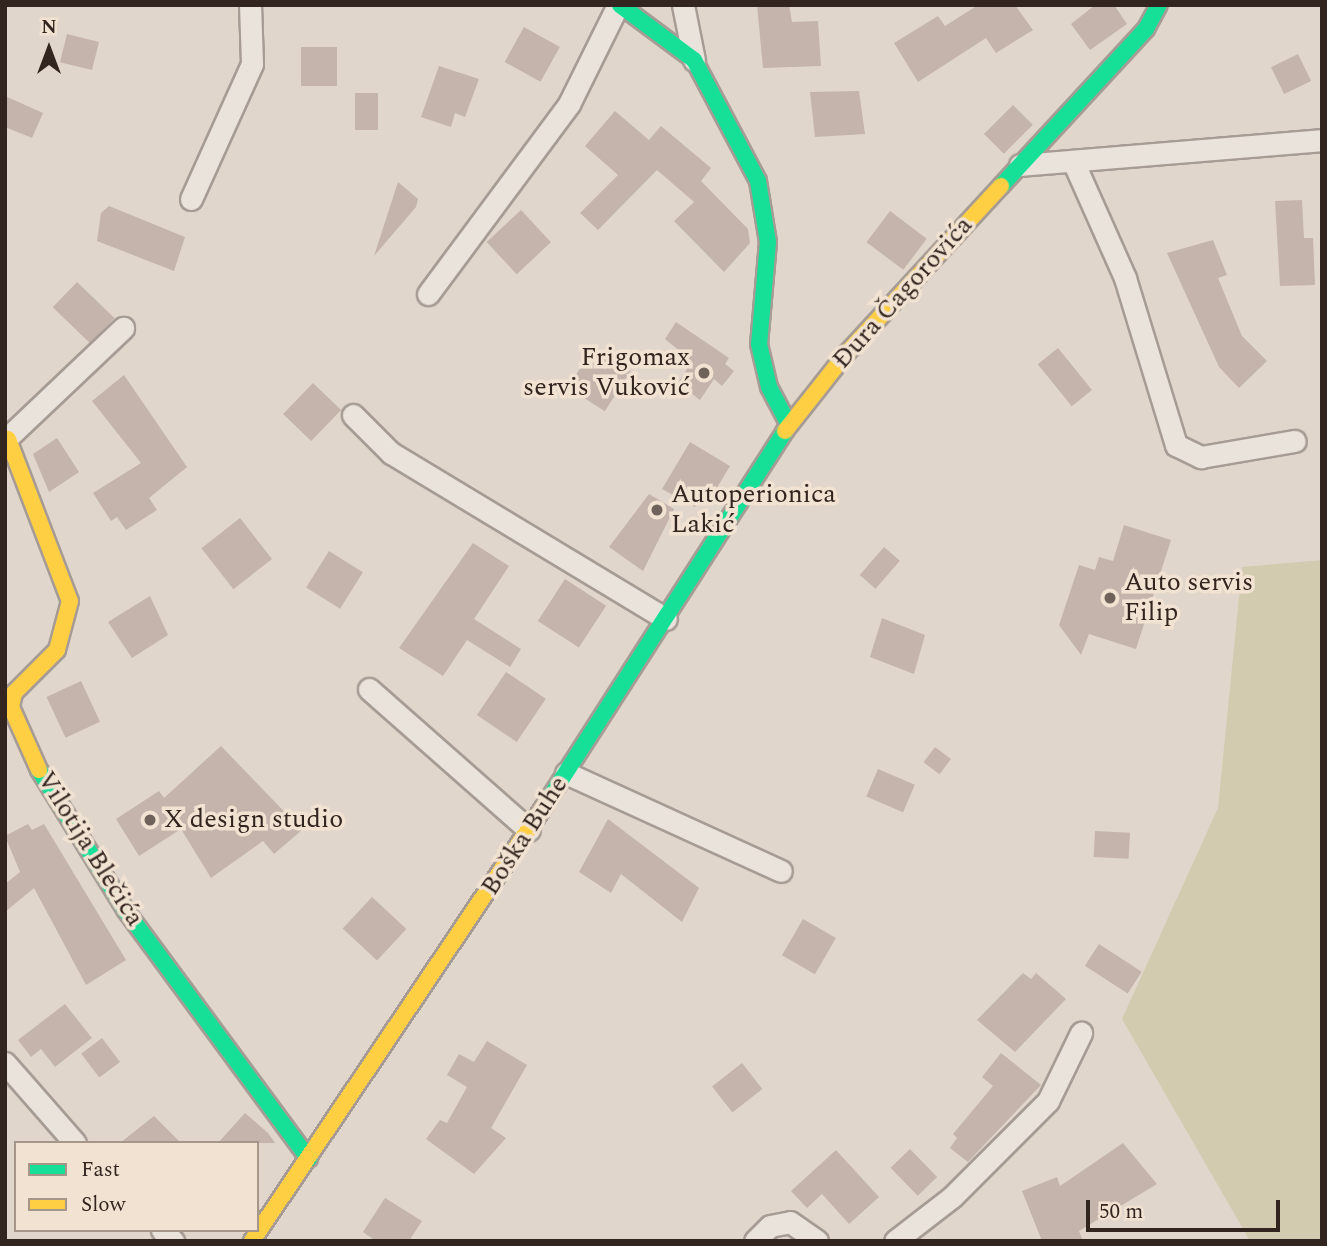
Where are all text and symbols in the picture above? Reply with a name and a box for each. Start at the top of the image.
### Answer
text: N [41,13,57,42]
north arrow [14,14,84,84]
street label: Đura Čagorovića [826,210,980,376]
place label: Frigomax servis Vuković [523,342,690,404]
marker: Frigomax servis Vuković [696,365,712,381]
place label: Autoperionica Lakić [671,479,836,540]
marker: Autoperionica Lakić [649,502,665,518]
place label: Auto servis Filip [1124,567,1253,628]
marker: Auto servis Filip [1102,590,1118,606]
street label: Vilotija Blečića [30,766,150,932]
street label: Boška Buhe [475,771,575,901]
place label: X design studio [164,804,343,836]
marker: X design studio [142,812,158,828]
legend [14,1141,259,1232]
text: Fast [81,1154,120,1186]
scale bar [1089,1186,1283,1230]
text: Slow [81,1189,125,1221]
text: 50 m [1099,1196,1143,1228]

